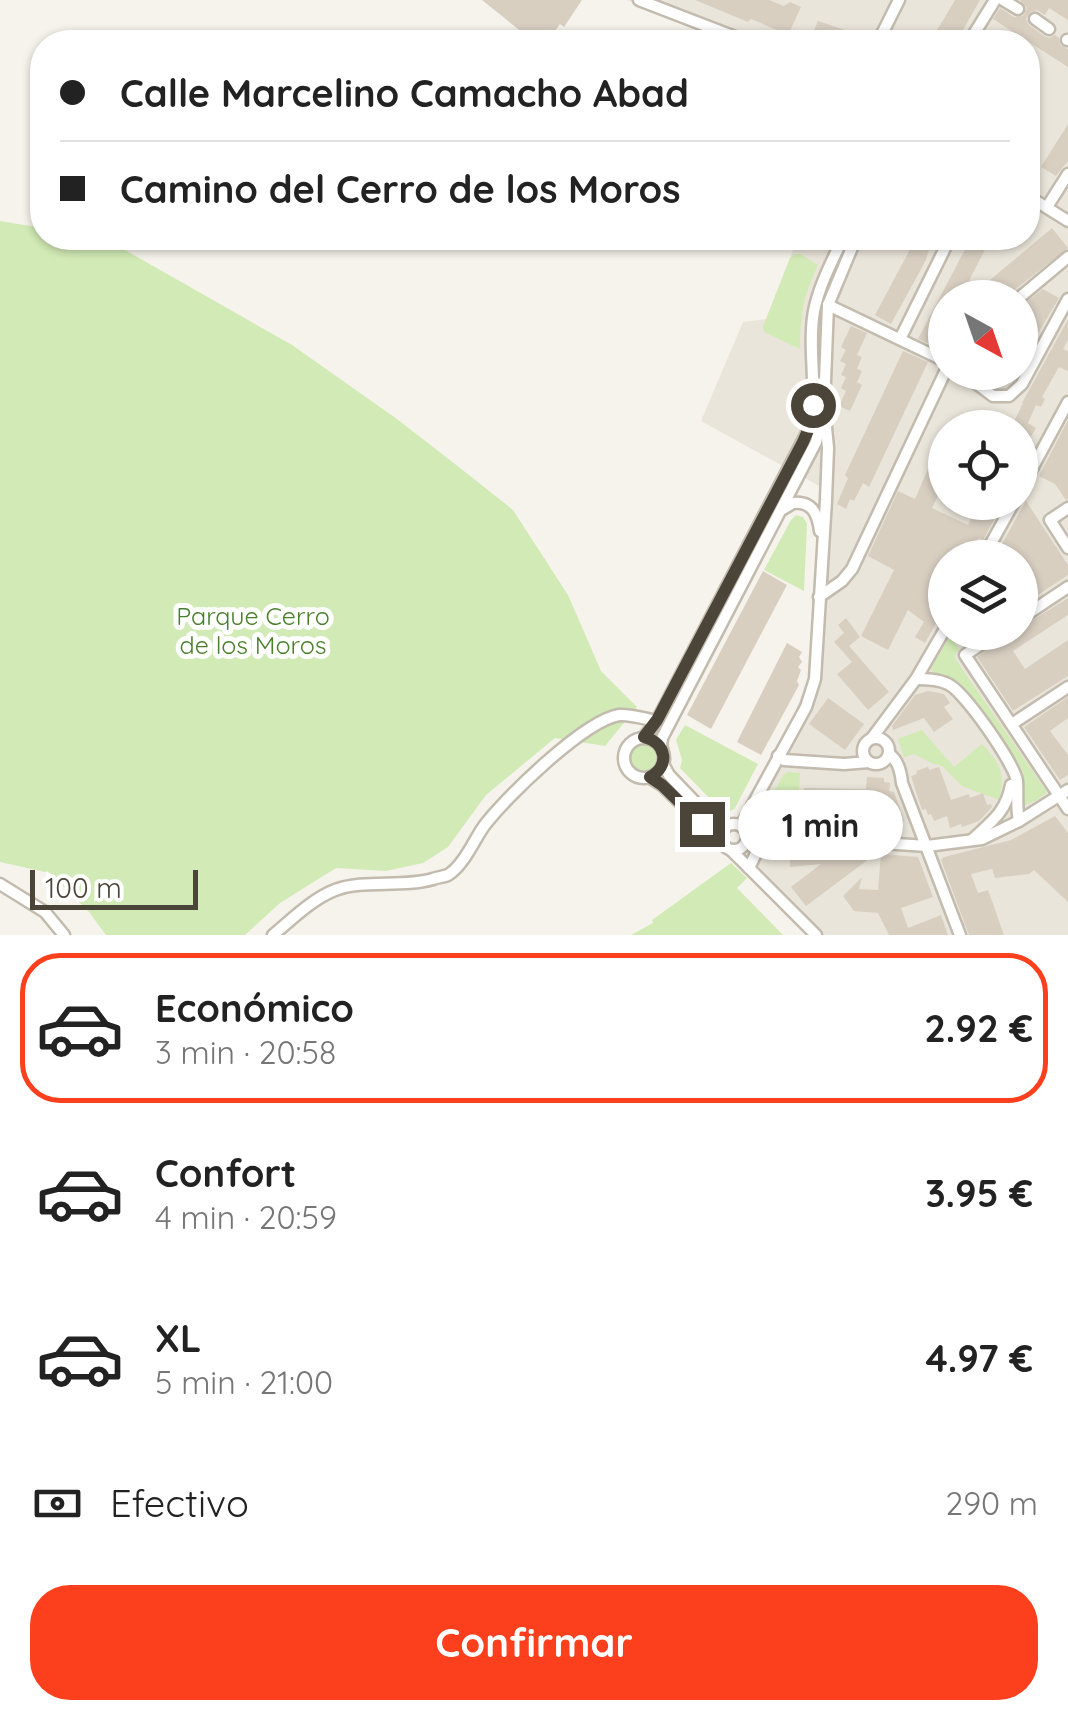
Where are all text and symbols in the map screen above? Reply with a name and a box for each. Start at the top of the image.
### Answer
text: Calle Marcelino Camacho Abad [120,69,689,117]
text: Camino del Cerro de los Moros [120,165,681,213]
north arrow [928,280,1038,390]
map controls [928,280,1038,650]
route start [791,383,836,428]
button: locate [928,410,1038,520]
button: layers [928,540,1038,650]
park label: Parque Cerro de los Moros [176,600,330,660]
callout: 1 min [737,789,902,859]
route end [680,802,725,847]
text: 1 min [782,805,859,845]
scale bar [30,865,198,910]
text: 100 m [45,870,122,905]
icon: car [35,983,125,1073]
text: Económico [155,984,354,1032]
text: 2.92 € [924,1004,1033,1052]
text: 3 min · 20:58 [155,1032,336,1072]
icon: car [35,1148,125,1238]
text: Confort [155,1149,296,1197]
text: 3.95 € [925,1169,1033,1217]
text: 4 min · 20:59 [155,1197,337,1237]
icon: car [35,1313,125,1403]
text: XL [155,1314,201,1362]
text: 4.97 € [925,1334,1033,1382]
text: 5 min · 21:00 [155,1362,333,1402]
icon: cash [30,1476,85,1531]
text: Efectivo [110,1479,249,1527]
text: 290 m [945,1483,1038,1523]
button: Confirmar [30,1585,1038,1700]

